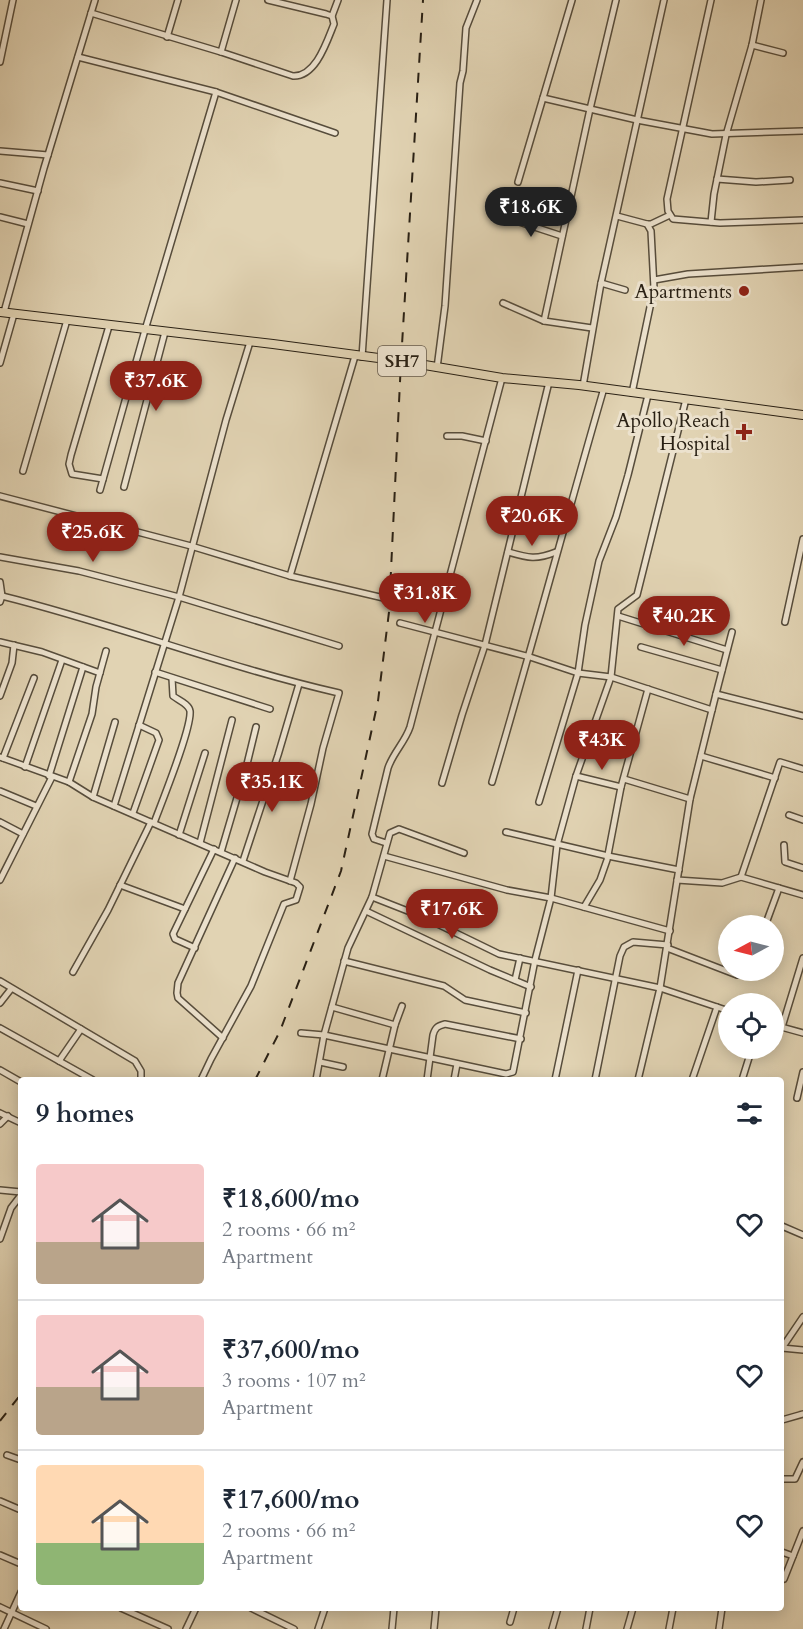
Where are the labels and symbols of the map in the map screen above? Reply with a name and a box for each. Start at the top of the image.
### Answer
pin: ₹18.6K [482,187,580,238]
place label: Apartments [635,278,732,305]
marker: Apartments [737,284,751,298]
road number: SH7 [378,346,426,376]
pin: ₹37.6K [107,361,205,412]
place label: Apollo Reach Hospital [616,407,730,457]
marker: Apollo Reach Hospital [735,423,753,441]
pin: ₹20.6K [483,496,581,547]
pin: ₹25.6K [44,512,142,563]
pin: ₹31.8K [376,573,474,624]
pin: ₹40.2K [635,596,733,647]
pin: ₹43K [566,720,638,771]
pin: ₹35.1K [223,762,321,813]
pin: ₹17.6K [403,889,501,940]
north arrow [718,915,784,981]

